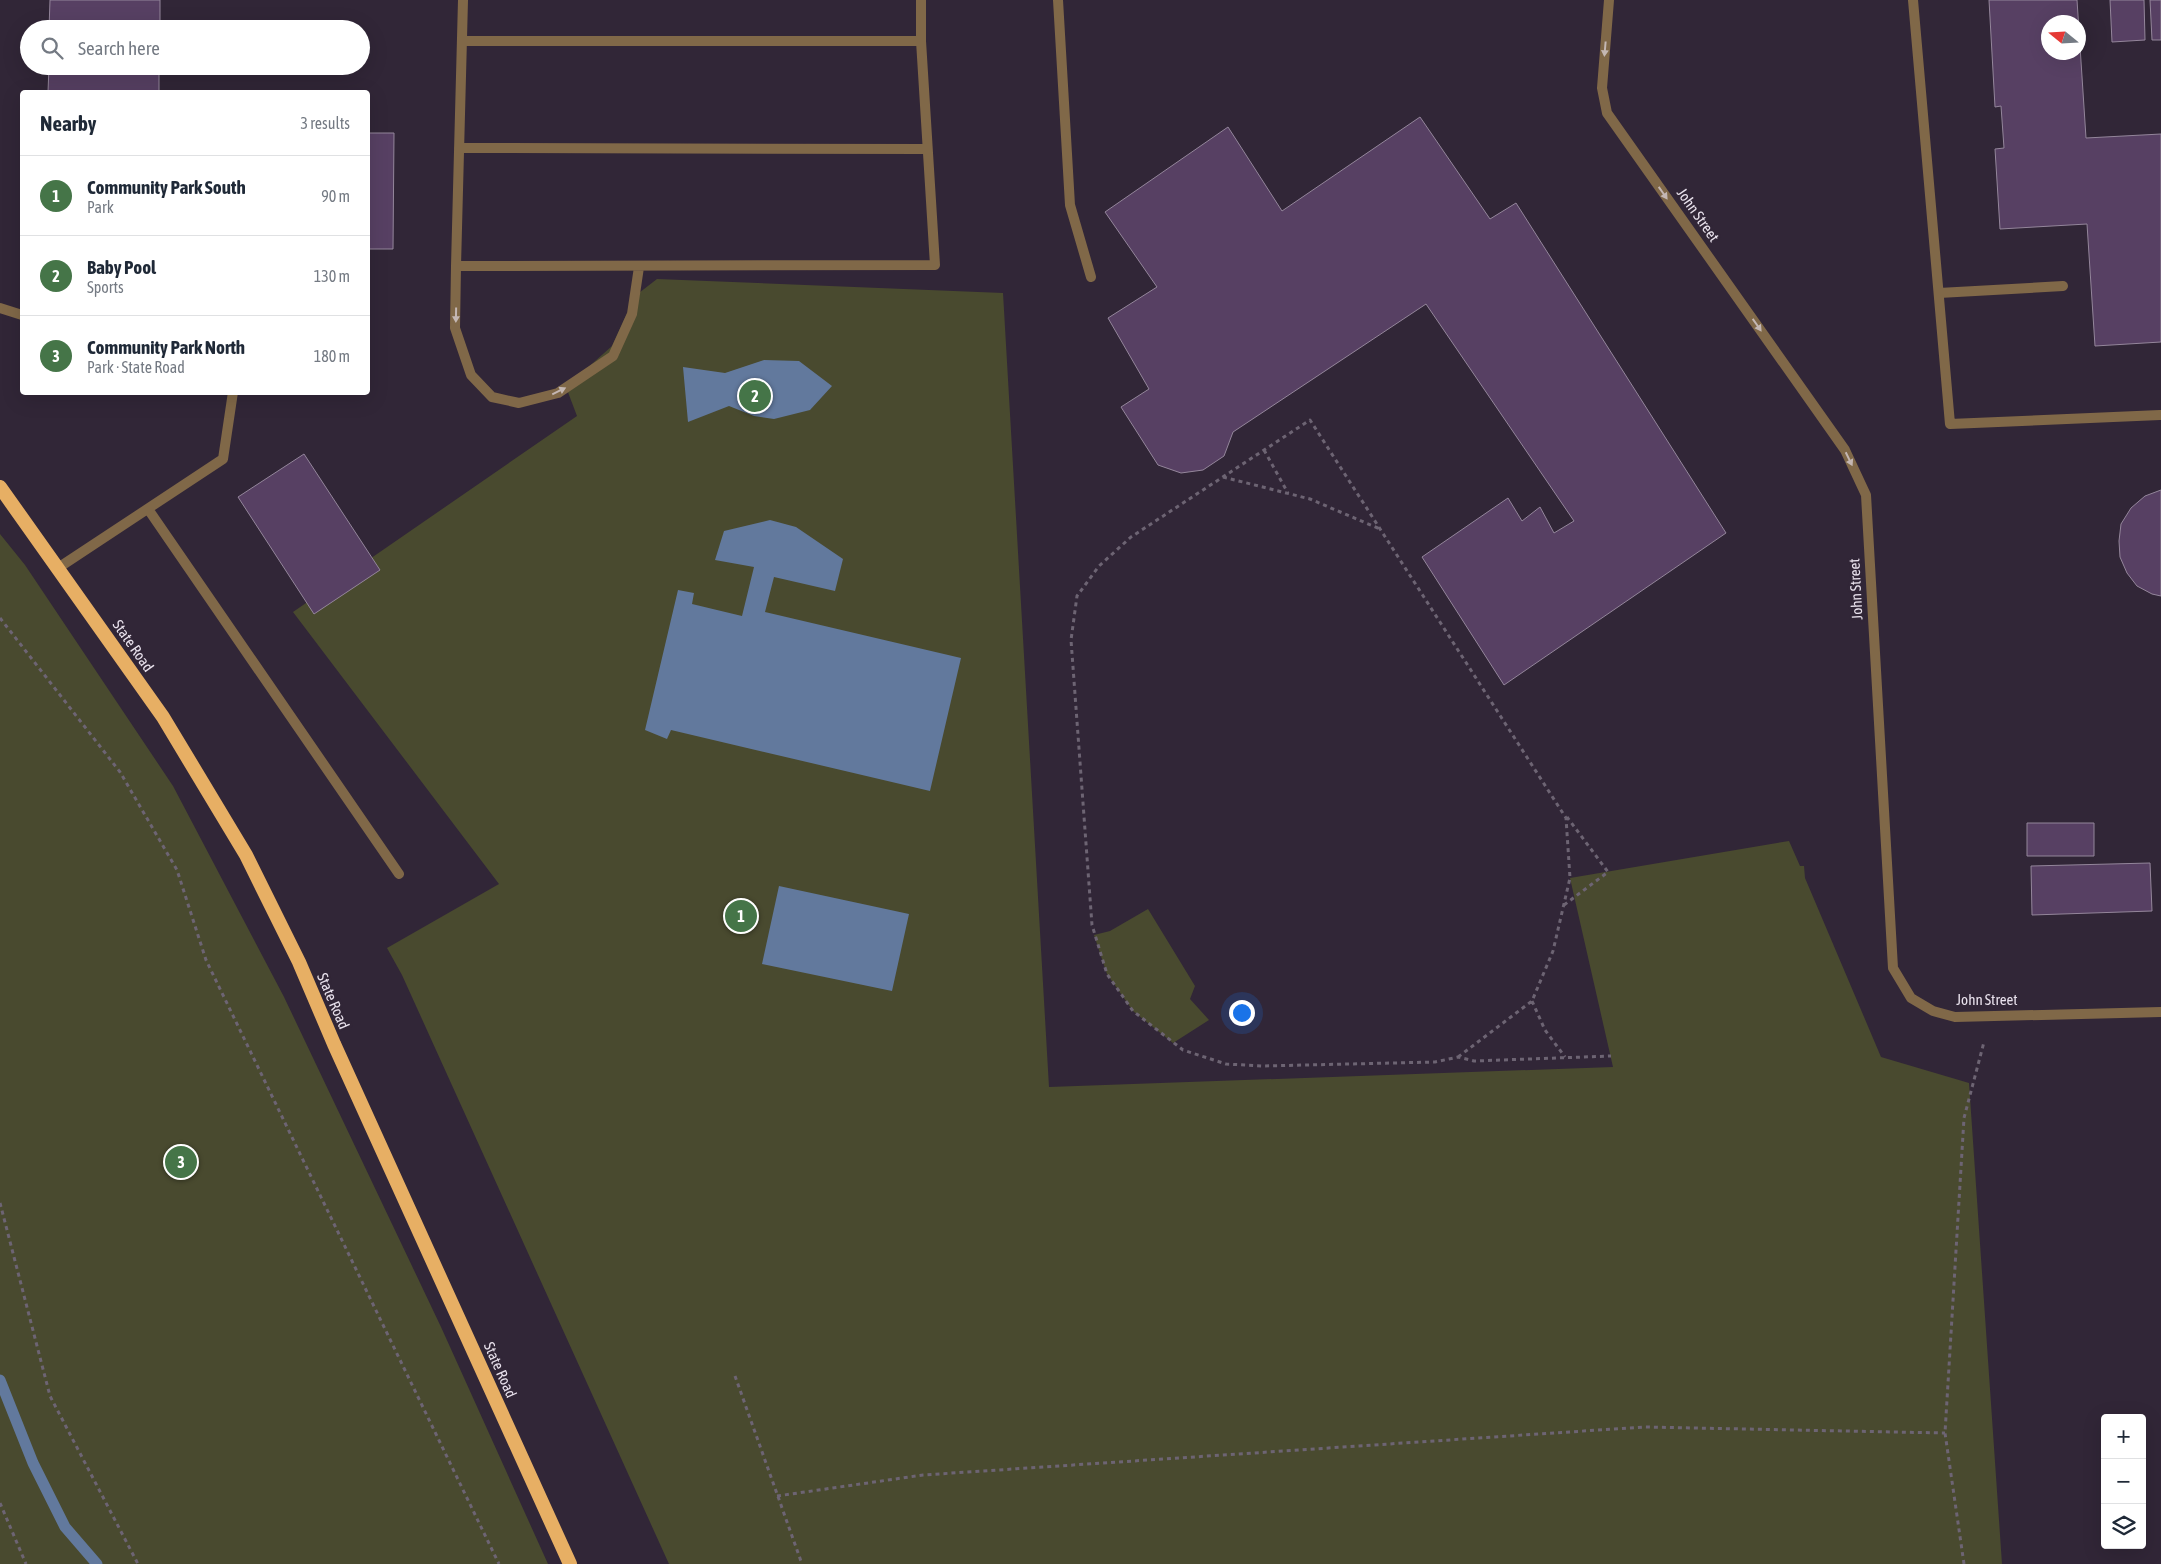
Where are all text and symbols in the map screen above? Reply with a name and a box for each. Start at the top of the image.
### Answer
north arrow [2041,15,2086,60]
search box [20,20,370,75]
icon: search [38,34,66,62]
text: Search here [78,37,160,59]
one-way arrow [1601,41,1609,57]
text: Nearby [40,111,96,135]
text: 3 results [300,114,350,132]
text: Community Park South [87,176,246,198]
street label: John Street [1674,185,1723,245]
one-way arrow [1658,186,1668,199]
text: 1 [52,187,60,205]
text: 90 m [321,187,350,205]
text: Park [87,198,114,216]
text: Baby Pool [87,256,156,278]
text: 2 [52,267,60,285]
text: 130 m [314,267,350,285]
text: Sports [87,278,124,296]
one-way arrow [451,307,459,323]
one-way arrow [1752,319,1762,332]
text: Community Park North [87,336,245,358]
text: 3 [52,347,60,365]
text: 180 m [314,347,350,365]
text: Park · State Road [87,358,185,376]
pin: 2 [739,377,771,415]
one-way arrow [551,387,566,396]
one-way arrow [1845,452,1853,466]
street label: John Street [1845,558,1866,620]
street label: State Road [109,617,157,675]
pin: 1 [725,897,757,935]
street label: State Road [314,970,353,1031]
street label: John Street [1956,991,2018,1008]
your location [1229,1000,1255,1026]
pin: 3 [165,1143,197,1181]
street label: State Road [481,1339,520,1400]
map controls [2101,1414,2146,1549]
button: + [2101,1414,2146,1459]
button: − [2101,1459,2146,1504]
button: layers [2101,1504,2146,1549]

